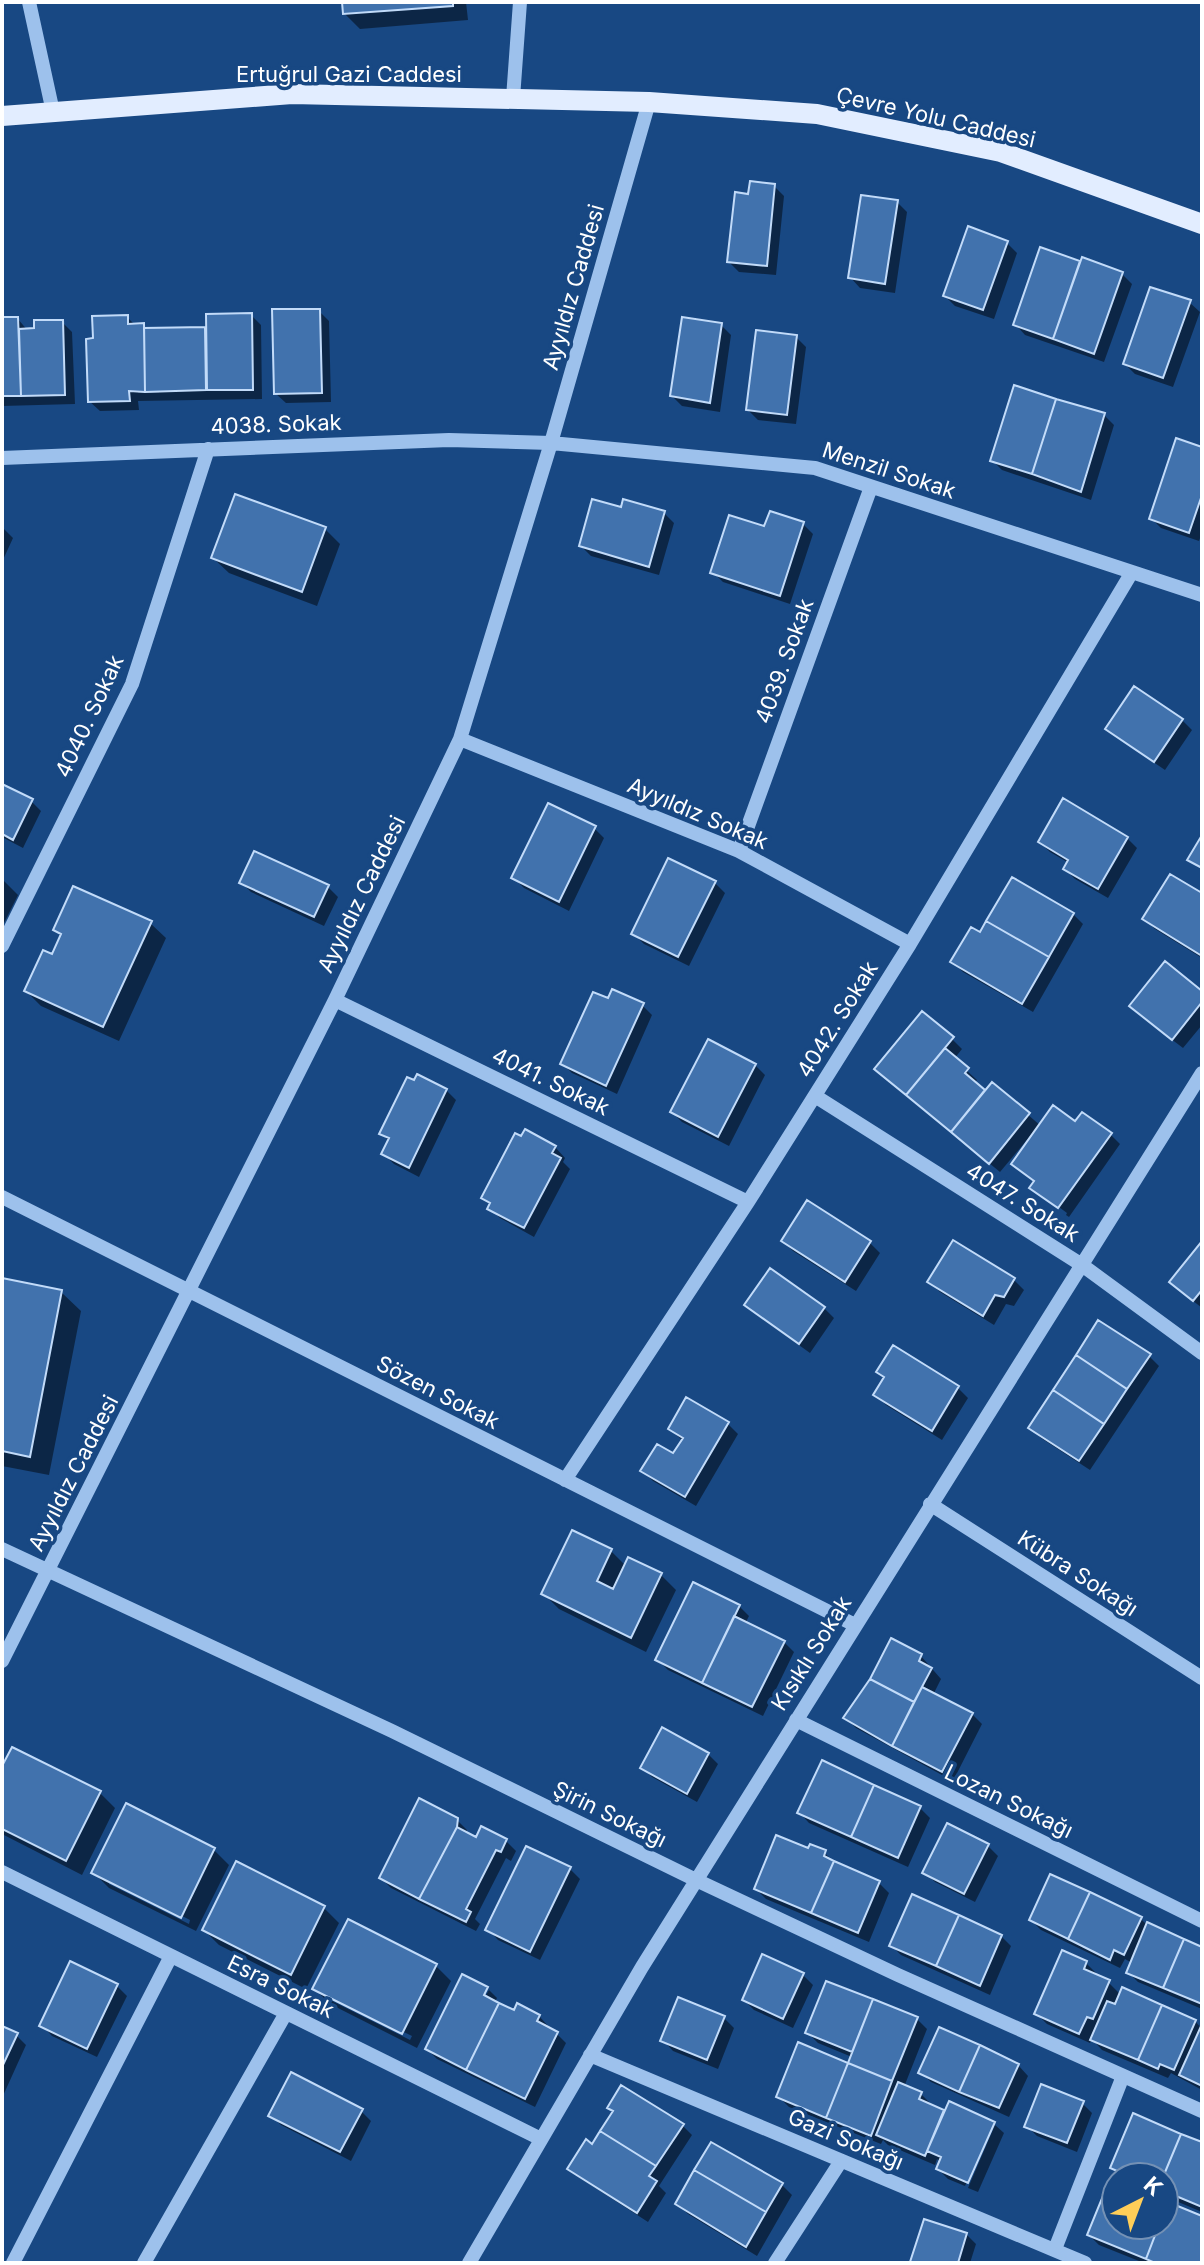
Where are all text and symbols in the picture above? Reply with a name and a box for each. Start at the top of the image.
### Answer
street label: Ertuğrul Gazi Caddesi [236,61,462,87]
street label: Çevre Yolu Caddesi [834,81,1038,153]
street label: Ayyıldız Caddesi [537,201,609,373]
street label: 4038. Sokak [210,409,342,439]
street label: Menzil Sokak [819,436,959,504]
street label: 4039. Sokak [749,595,819,727]
street label: 4040. Sokak [49,651,129,781]
street label: Ayyıldız Sokak [624,772,772,854]
street label: Ayyıldız Caddesi [312,811,410,977]
street label: 4042. Sokak [791,956,883,1082]
street label: 4041. Sokak [488,1041,614,1121]
street label: 4047. Sokak [962,1157,1084,1247]
street label: Sözen Sokak [372,1350,504,1434]
street label: Ayyıldız Caddesi [23,1391,123,1555]
street label: Kübra Sokağı [1013,1525,1143,1621]
street label: Kısıklı Sokak [765,1591,857,1715]
street label: Lozan Sokağı [941,1759,1077,1843]
street label: Şirin Sokağı [549,1775,671,1853]
street label: Esra Sokak [223,1949,339,2023]
street label: Gazi Sokağı [784,2103,908,2175]
north arrow [1100,2161,1180,2241]
text: K [1139,2171,1168,2201]

